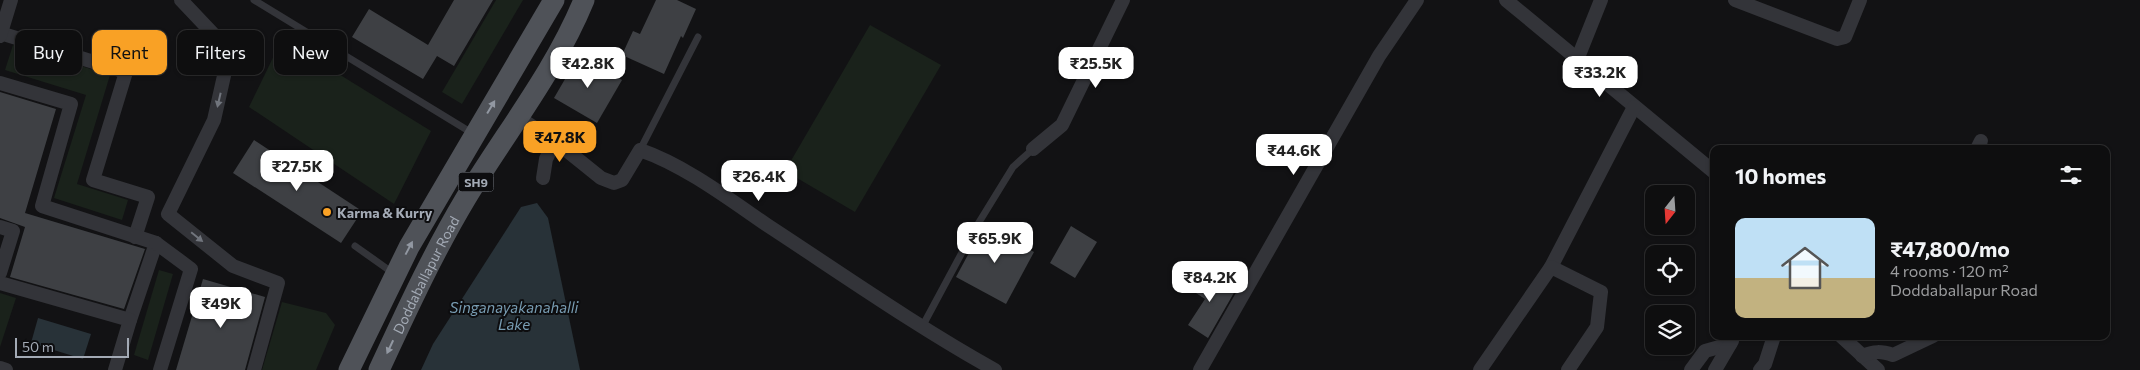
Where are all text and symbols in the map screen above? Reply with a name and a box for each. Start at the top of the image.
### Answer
chip: Buy [15,30,82,75]
chip: Rent [92,30,167,75]
chip: Filters [177,30,264,75]
chip: New [274,30,347,75]
pin: ₹42.8K [547,46,629,89]
pin: ₹25.5K [1055,46,1137,89]
text: ₹42.8K [561,53,615,72]
text: ₹25.5K [1070,53,1122,72]
pin: ₹33.2K [1559,56,1641,98]
text: ₹33.2K [1574,62,1626,81]
one-way arrow [214,93,222,108]
one-way arrow [486,101,495,114]
pin: ₹47.8K [519,120,601,163]
text: ₹47.8K [534,127,586,146]
pin: ₹44.6K [1253,134,1335,176]
text: ₹44.6K [1267,140,1321,159]
pin: ₹27.5K [256,150,338,192]
text: ₹27.5K [271,156,323,175]
pin: ₹26.4K [718,160,800,202]
icon: filters [2057,161,2085,189]
text: 10 homes [1735,163,1826,188]
text: ₹26.4K [732,166,786,185]
road number: SH9 [458,172,494,192]
north arrow [1645,185,1695,235]
map controls [1645,185,1695,355]
place label: Karma & Kurry [337,204,433,221]
marker: Karma & Kurry [321,206,333,218]
street label: Doddaballapur Road [389,213,462,336]
pin: ₹65.9K [954,222,1036,264]
text: ₹65.9K [968,228,1022,247]
one-way arrow [191,232,204,243]
text: ₹47,800/mo [1890,236,2010,261]
icon: home [1775,238,1835,298]
one-way arrow [405,240,413,255]
button: locate [1645,245,1695,295]
pin: ₹84.2K [1169,260,1251,303]
text: 4 rooms · 120 m² [1890,261,2009,280]
text: ₹84.2K [1183,267,1237,286]
text: Doddaballapur Road [1890,280,2038,299]
pin: ₹49K [191,286,251,329]
text: ₹49K [201,293,241,312]
water label: Singanayakanahalli Lake [450,298,580,333]
button: layers [1645,305,1695,355]
scale bar [15,335,129,358]
text: 50 m [22,338,54,355]
one-way arrow [385,340,393,354]

